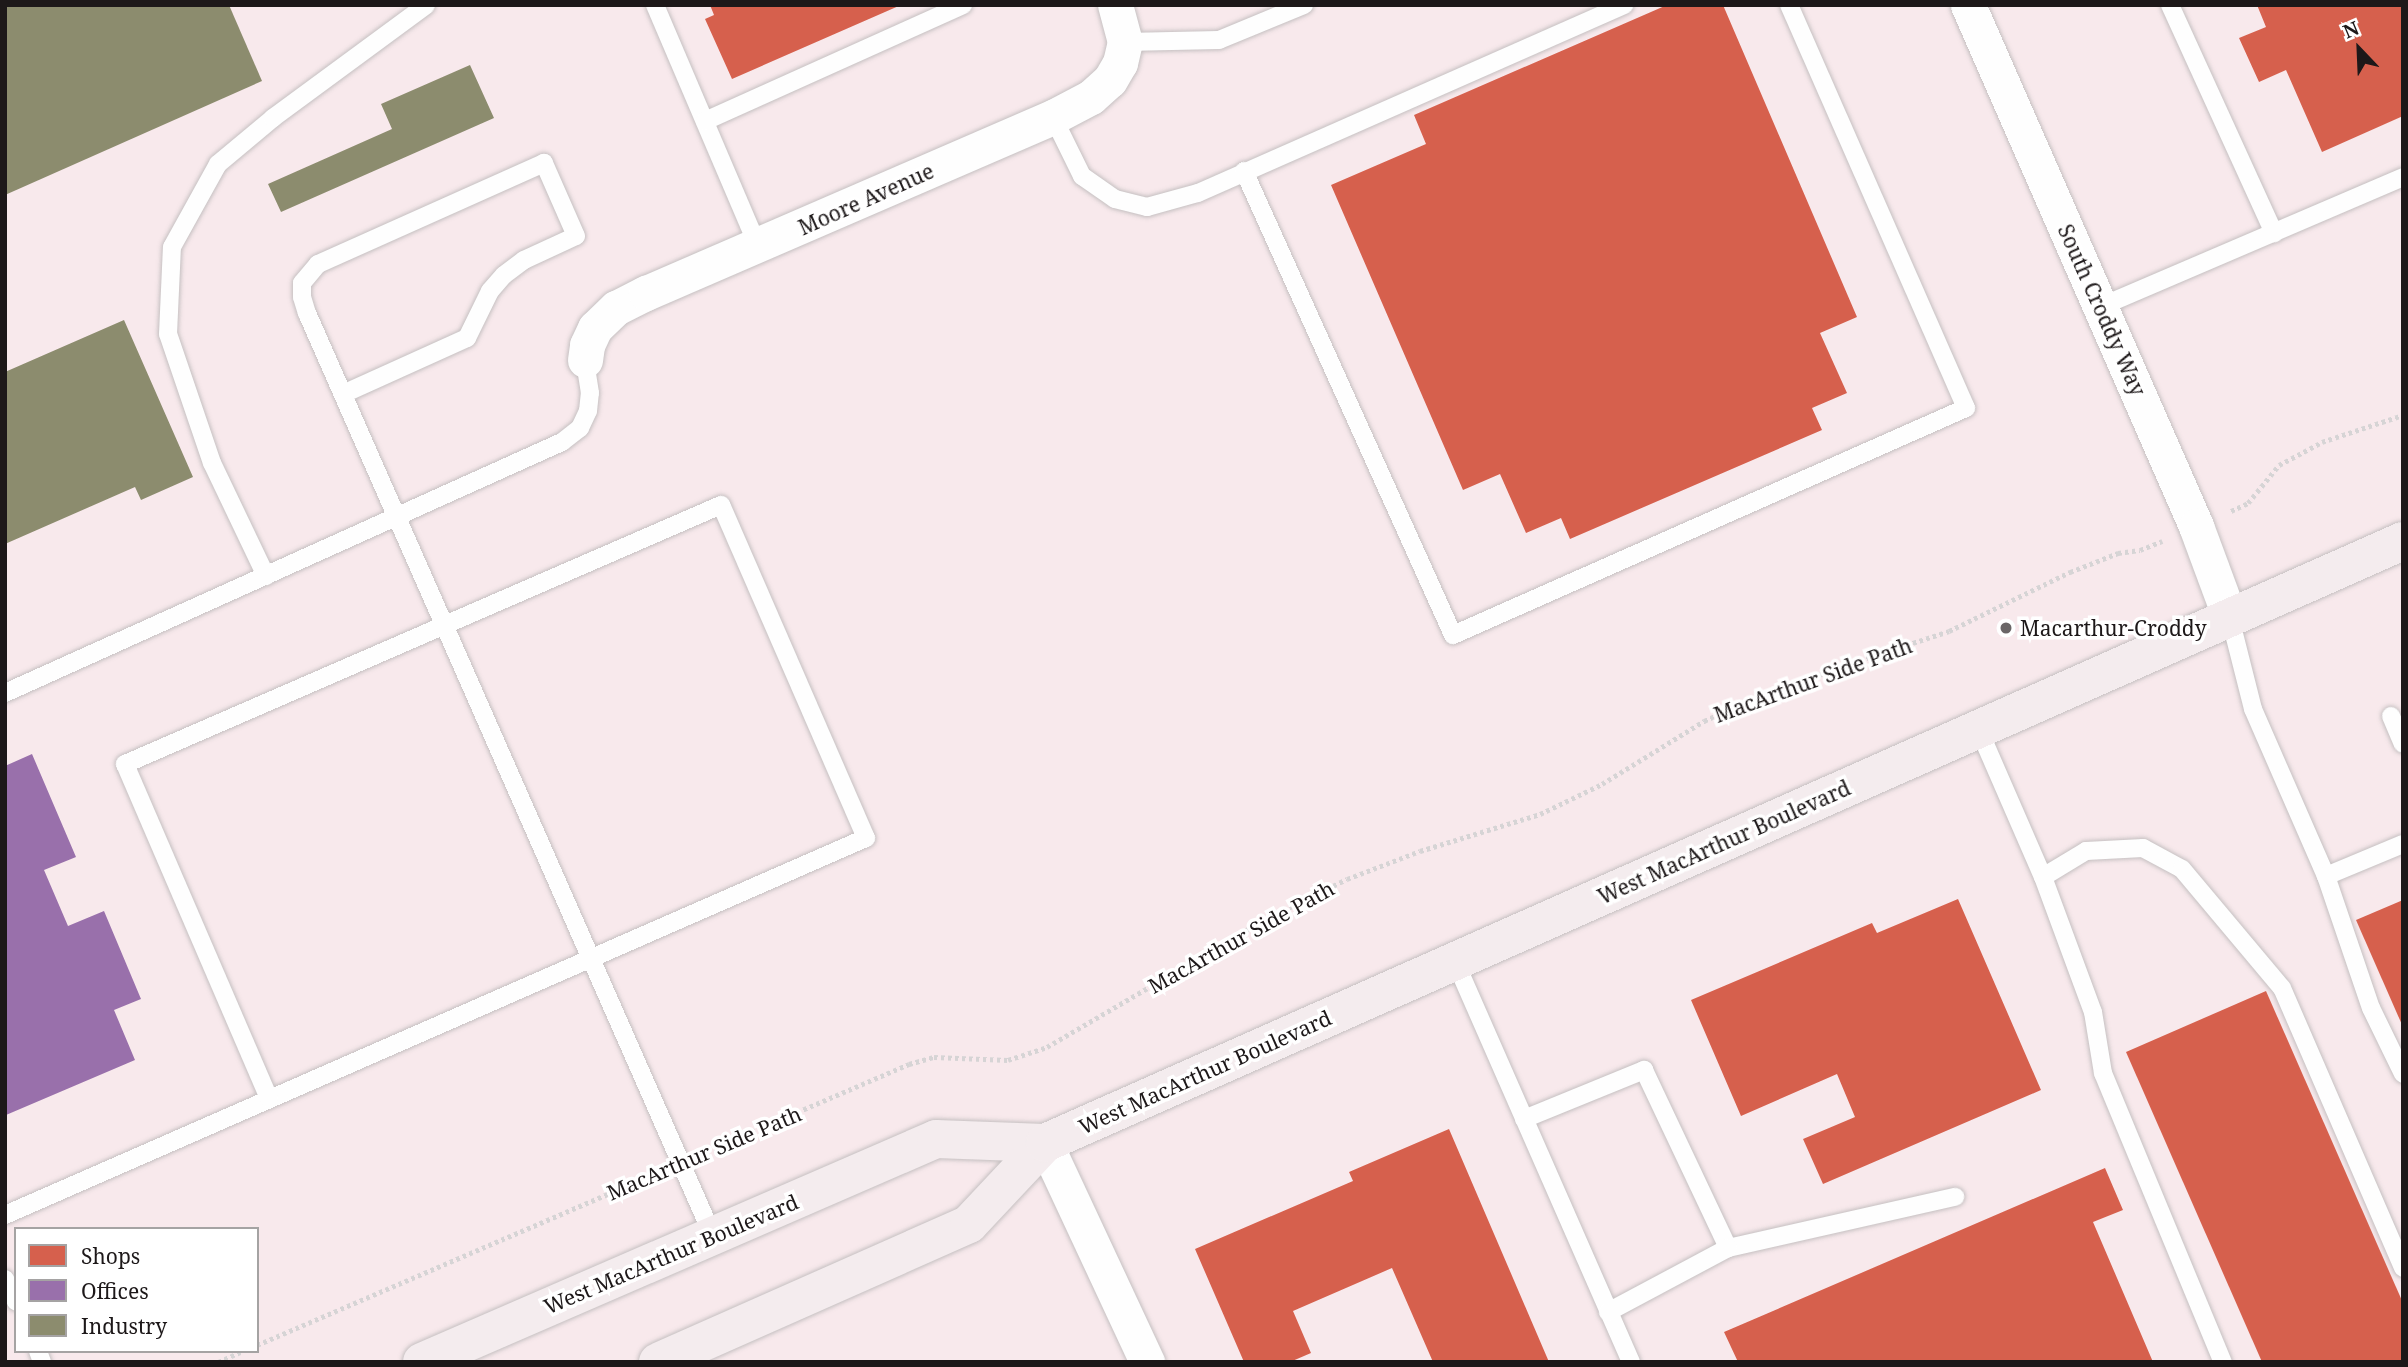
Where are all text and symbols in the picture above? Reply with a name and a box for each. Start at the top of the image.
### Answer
north arrow [2324,14,2394,84]
text: N [2339,15,2363,45]
street label: Moore Avenue [794,158,938,240]
street label: South Croddy Way [2053,220,2151,400]
place label: Macarthur-Croddy [2020,615,2207,641]
marker: Macarthur-Croddy [1998,620,2014,636]
street label: MacArthur Side Path [1711,632,1915,728]
street label: West MacArthur Boulevard [1594,775,1854,909]
street label: MacArthur Side Path [1144,875,1338,999]
street label: West MacArthur Boulevard [1075,1005,1335,1139]
street label: MacArthur Side Path [603,1101,805,1205]
street label: West MacArthur Boulevard [540,1189,802,1319]
legend [14,1227,259,1353]
text: Shops [81,1242,140,1270]
text: Offices [81,1277,149,1305]
text: Industry [81,1312,167,1340]

